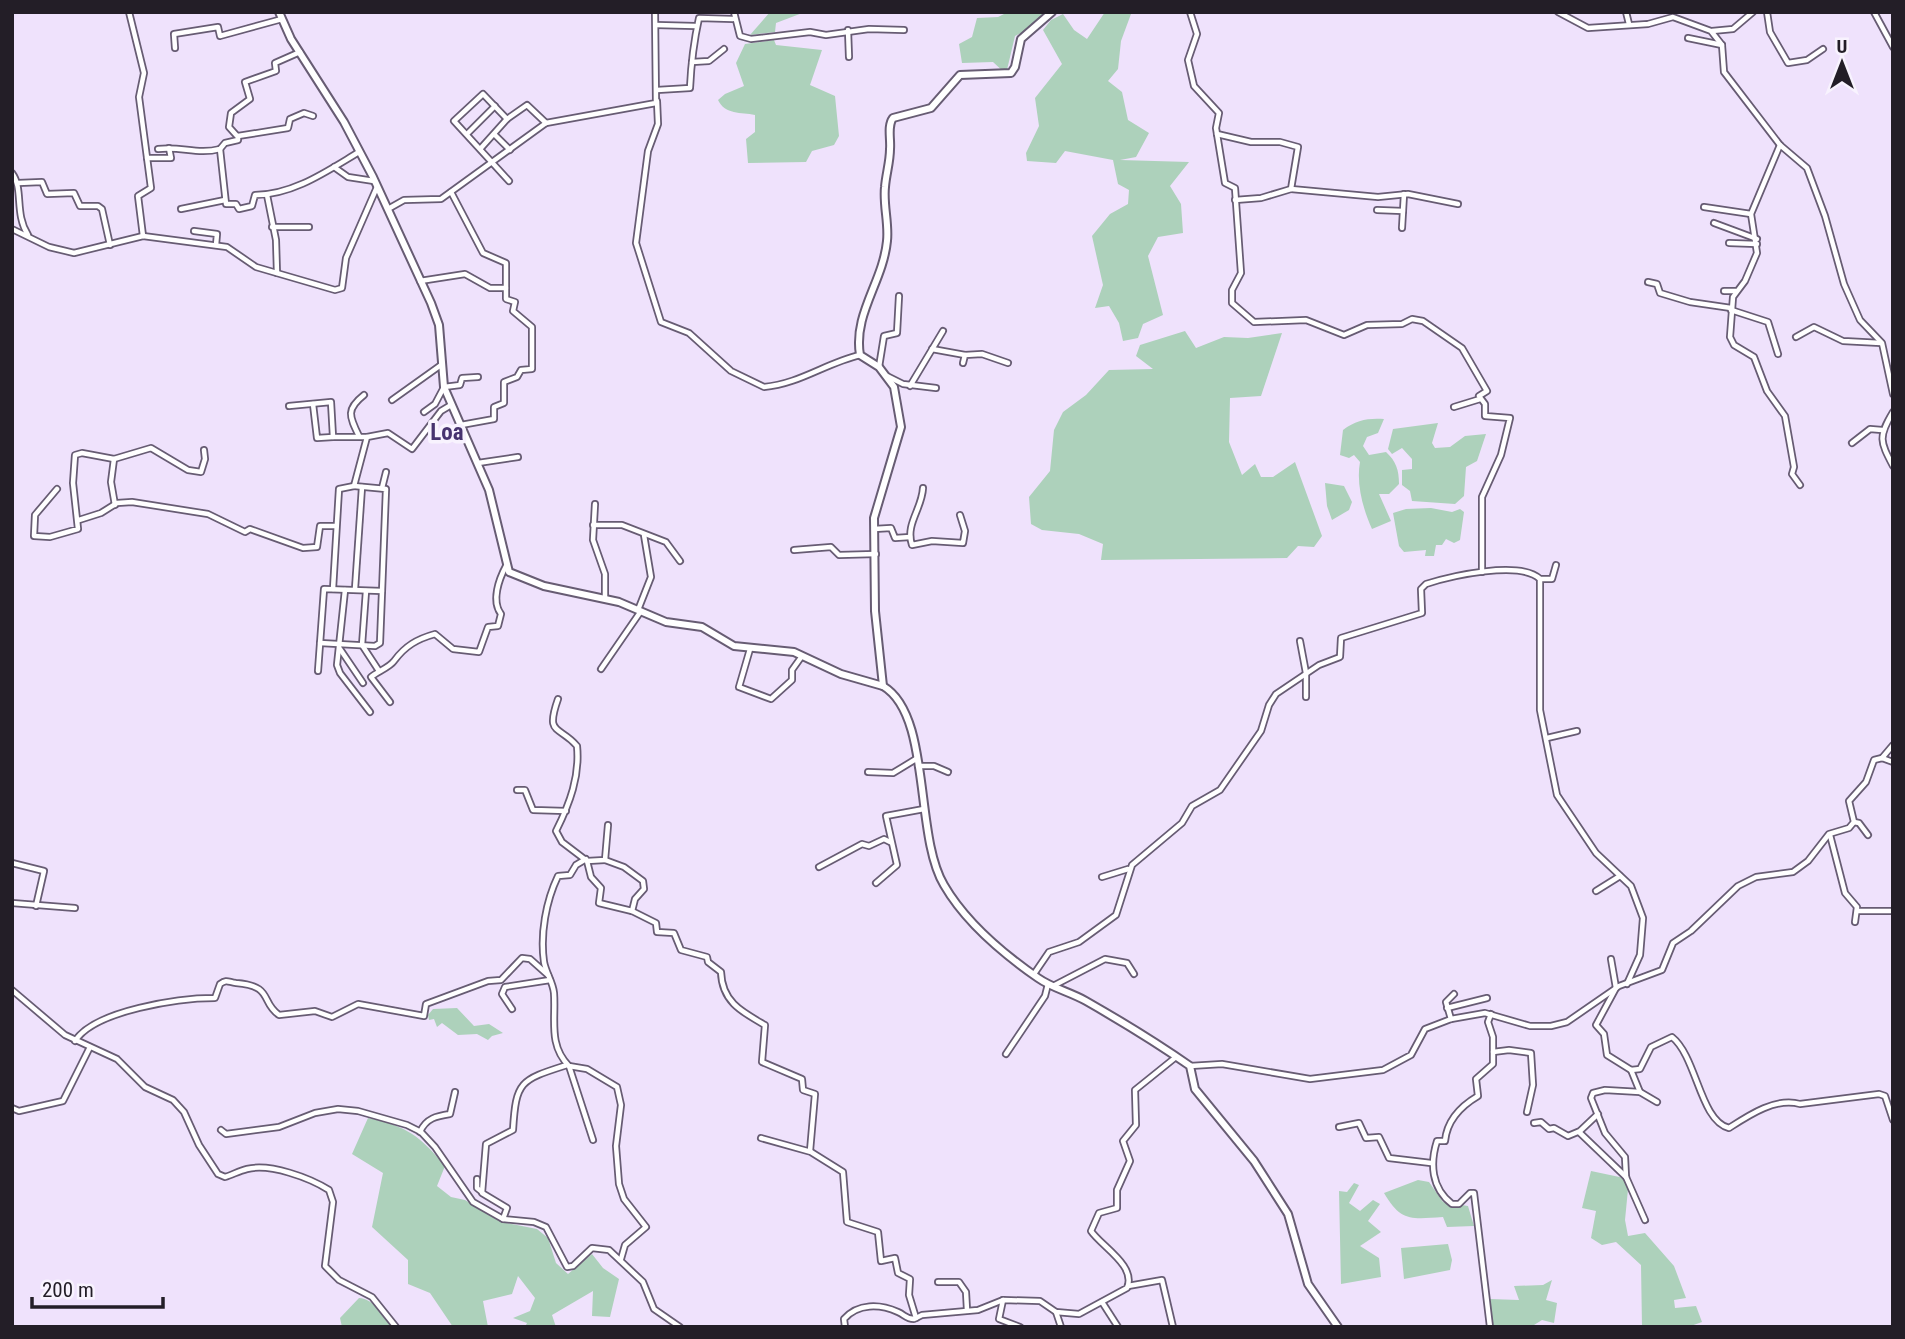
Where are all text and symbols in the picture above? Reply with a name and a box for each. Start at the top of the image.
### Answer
north arrow [1807,28,1877,98]
text: U [1837,35,1847,58]
district label: Loa [430,419,464,446]
scale bar [32,1266,163,1310]
text: 200 m [42,1278,94,1302]

